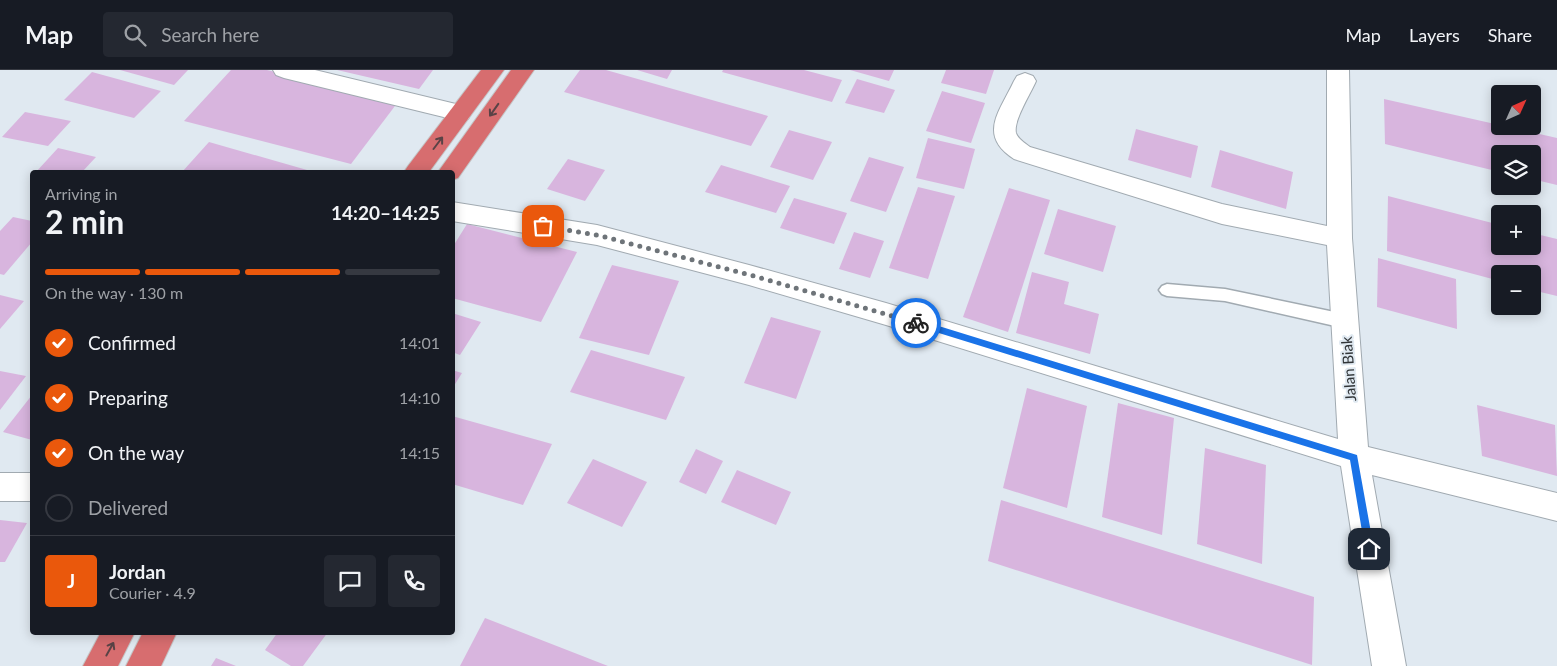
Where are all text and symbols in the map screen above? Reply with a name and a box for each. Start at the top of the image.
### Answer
search box [103,12,453,57]
text: Map [25,20,73,49]
icon: search [121,21,149,49]
text: Search here [161,23,259,46]
text: Map [1345,24,1381,46]
text: Layers [1409,24,1460,46]
text: Share [1488,24,1532,46]
north arrow [1491,85,1541,135]
map controls [1491,85,1541,315]
one-way arrow [489,103,499,117]
one-way arrow [433,136,443,150]
button: layers [1491,145,1541,195]
text: Arriving in [45,184,118,203]
text: 14:20–14:25 [331,201,440,224]
text: 2 min [45,202,124,241]
pin [522,205,564,247]
button: + [1491,205,1541,255]
icon: bag [529,212,557,240]
button: − [1491,265,1541,315]
text: On the way · 130 m [45,283,183,302]
courier [891,298,941,348]
icon: bike [902,309,930,337]
icon: check [45,329,73,357]
text: Confirmed [88,331,176,354]
text: 14:01 [399,333,440,352]
street label: Jalan Biak [1337,336,1359,402]
icon: check [45,384,73,412]
text: Preparing [88,386,168,409]
text: 14:10 [399,388,440,407]
icon: check [45,439,73,467]
text: On the way [88,441,184,464]
text: 14:15 [399,443,440,462]
text: Delivered [88,496,168,519]
pin [1348,528,1390,570]
icon: home [1355,535,1383,563]
button: chat [324,555,376,607]
button: phone [388,555,440,607]
text: Jordan [109,560,166,583]
text: J [67,569,75,592]
text: Courier · 4.9 [109,583,196,602]
one-way arrow [105,643,115,657]

